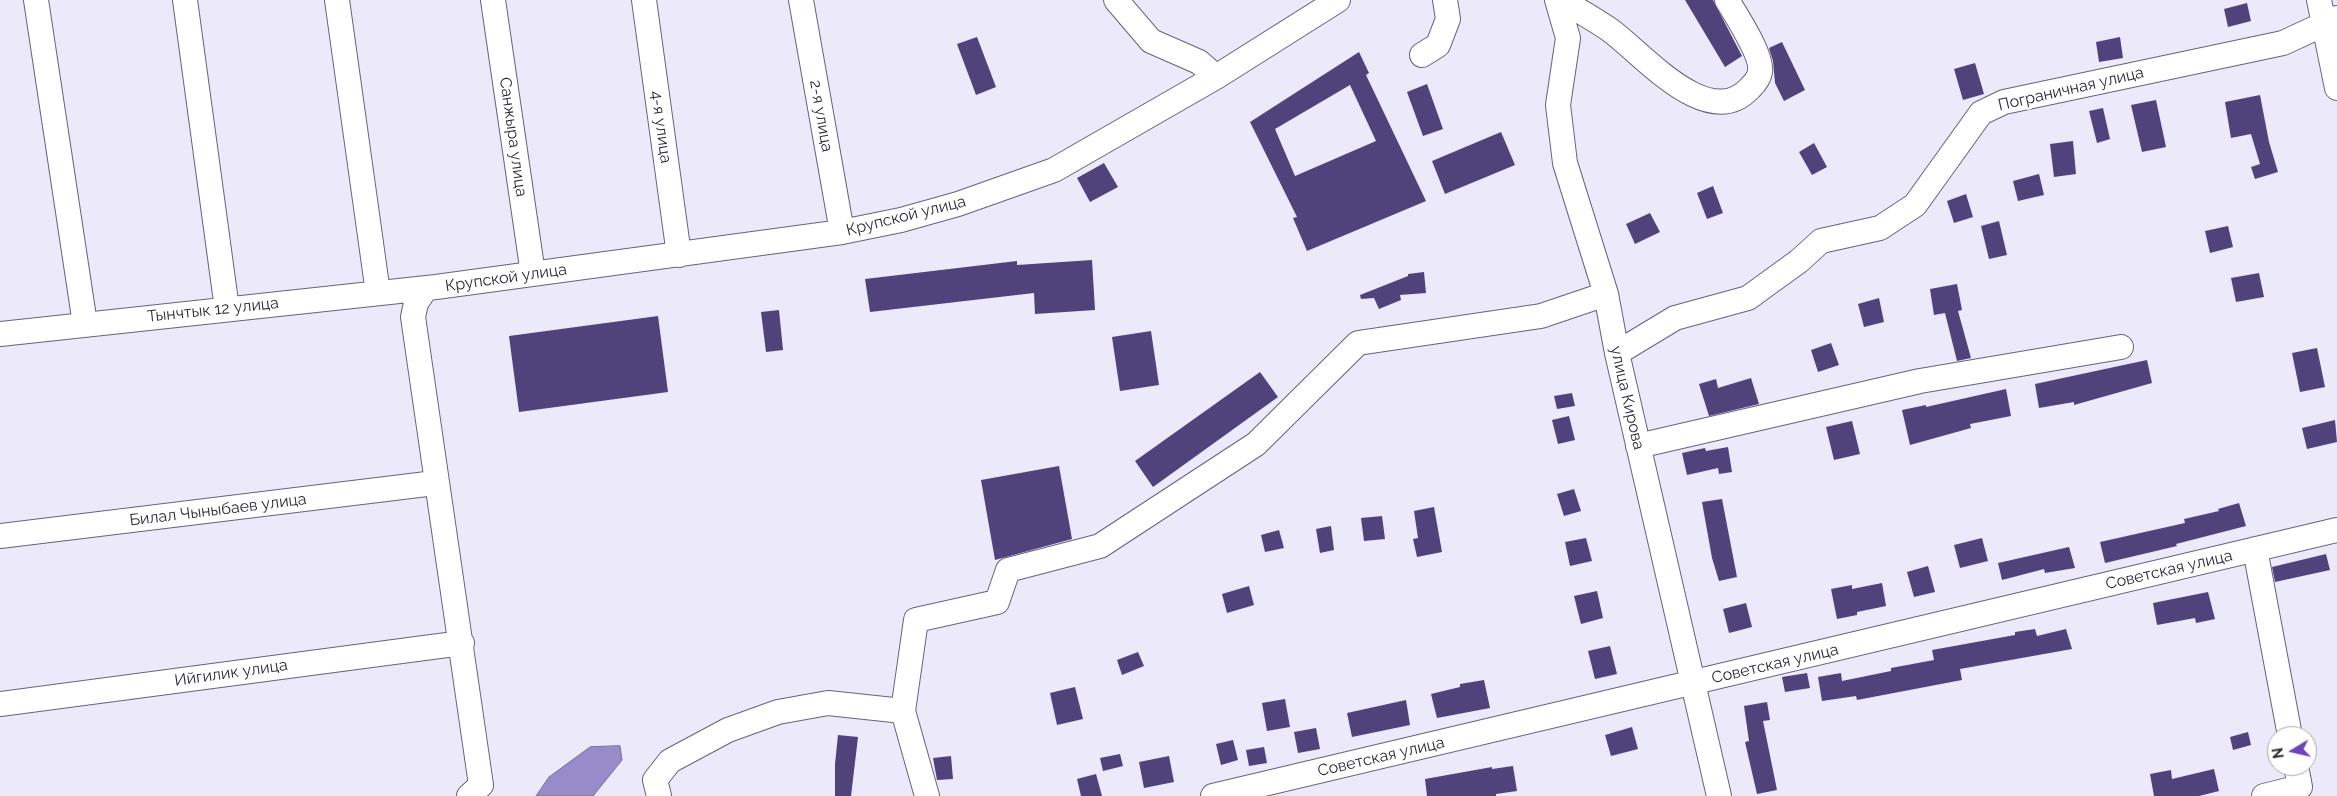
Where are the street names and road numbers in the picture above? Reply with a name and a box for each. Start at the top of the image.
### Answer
street label: Пограничная улица [1996,63,2146,115]
street label: Санжыра улица [495,76,531,198]
street label: 2-я улица [805,79,837,153]
street label: 4-я улица [646,89,676,165]
street label: Крупской улица [844,192,968,240]
street label: Крупской улица [444,260,568,296]
street label: Тынчтык 12 улица [146,294,280,326]
street label: улица Кирова [1606,344,1648,452]
street label: Билал Чыныбаев улица [128,490,308,530]
street label: Советская улица [2104,546,2234,594]
street label: Советская улица [1710,640,1840,688]
street label: Ийгилик улица [173,656,289,690]
street label: Советская улица [1316,733,1446,781]

